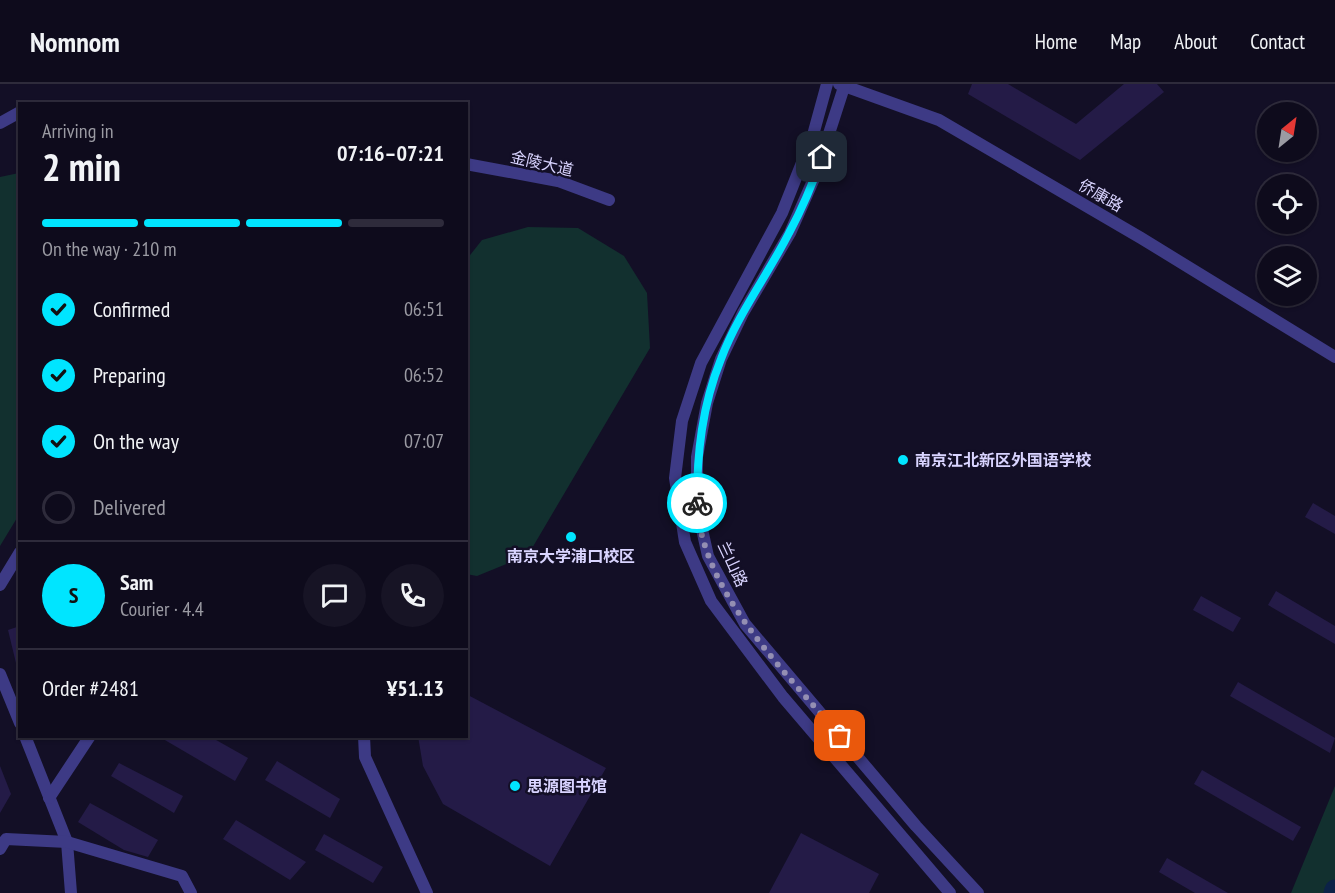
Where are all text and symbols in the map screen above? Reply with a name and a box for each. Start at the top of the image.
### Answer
text: Nomnom [30,23,120,60]
text: Home [1035,28,1077,55]
text: Map [1110,28,1141,55]
text: About [1174,28,1217,55]
text: Contact [1250,28,1305,55]
north arrow [1257,102,1317,162]
map controls [1257,102,1317,306]
text: Arriving in [42,118,114,144]
pin [796,131,847,182]
text: 07:16–07:21 [337,139,444,167]
icon: home [805,140,838,173]
text: 2 min [42,141,121,192]
street label: 金陵大道 [509,146,575,180]
street label: 侨康路 [1075,174,1127,216]
button: locate [1257,174,1317,234]
text: On the way · 210 m [42,236,177,262]
button: layers [1257,246,1317,306]
icon: check [42,293,75,326]
text: Confirmed [93,295,170,323]
text: 06:51 [404,296,444,322]
icon: check [42,359,75,392]
text: Preparing [93,361,166,389]
text: 06:52 [404,362,444,388]
icon: check [42,425,75,458]
text: On the way [93,427,179,455]
text: 07:07 [404,428,444,454]
place label: 南京江北新区外国语学校 [915,450,1092,470]
marker: 南京江北新区外国语学校 [896,453,910,467]
courier [667,473,727,533]
icon: bike [681,487,714,520]
text: Delivered [93,493,166,521]
marker: 南京大学浦口校区 [564,530,578,544]
street label: 兰山路 [714,538,752,590]
place label: 南京大学浦口校区 [507,546,635,566]
button: chat [303,564,366,627]
button: phone [381,564,444,627]
text: Sam [120,568,153,596]
text: S [69,581,78,609]
text: Courier · 4.4 [120,596,204,622]
text: Order #2481 [42,674,139,702]
text: ¥51.13 [387,674,444,702]
pin [814,710,865,761]
icon: bag [823,719,856,752]
place label: 思源图书馆 [527,776,607,796]
marker: 思源图书馆 [508,779,522,793]

